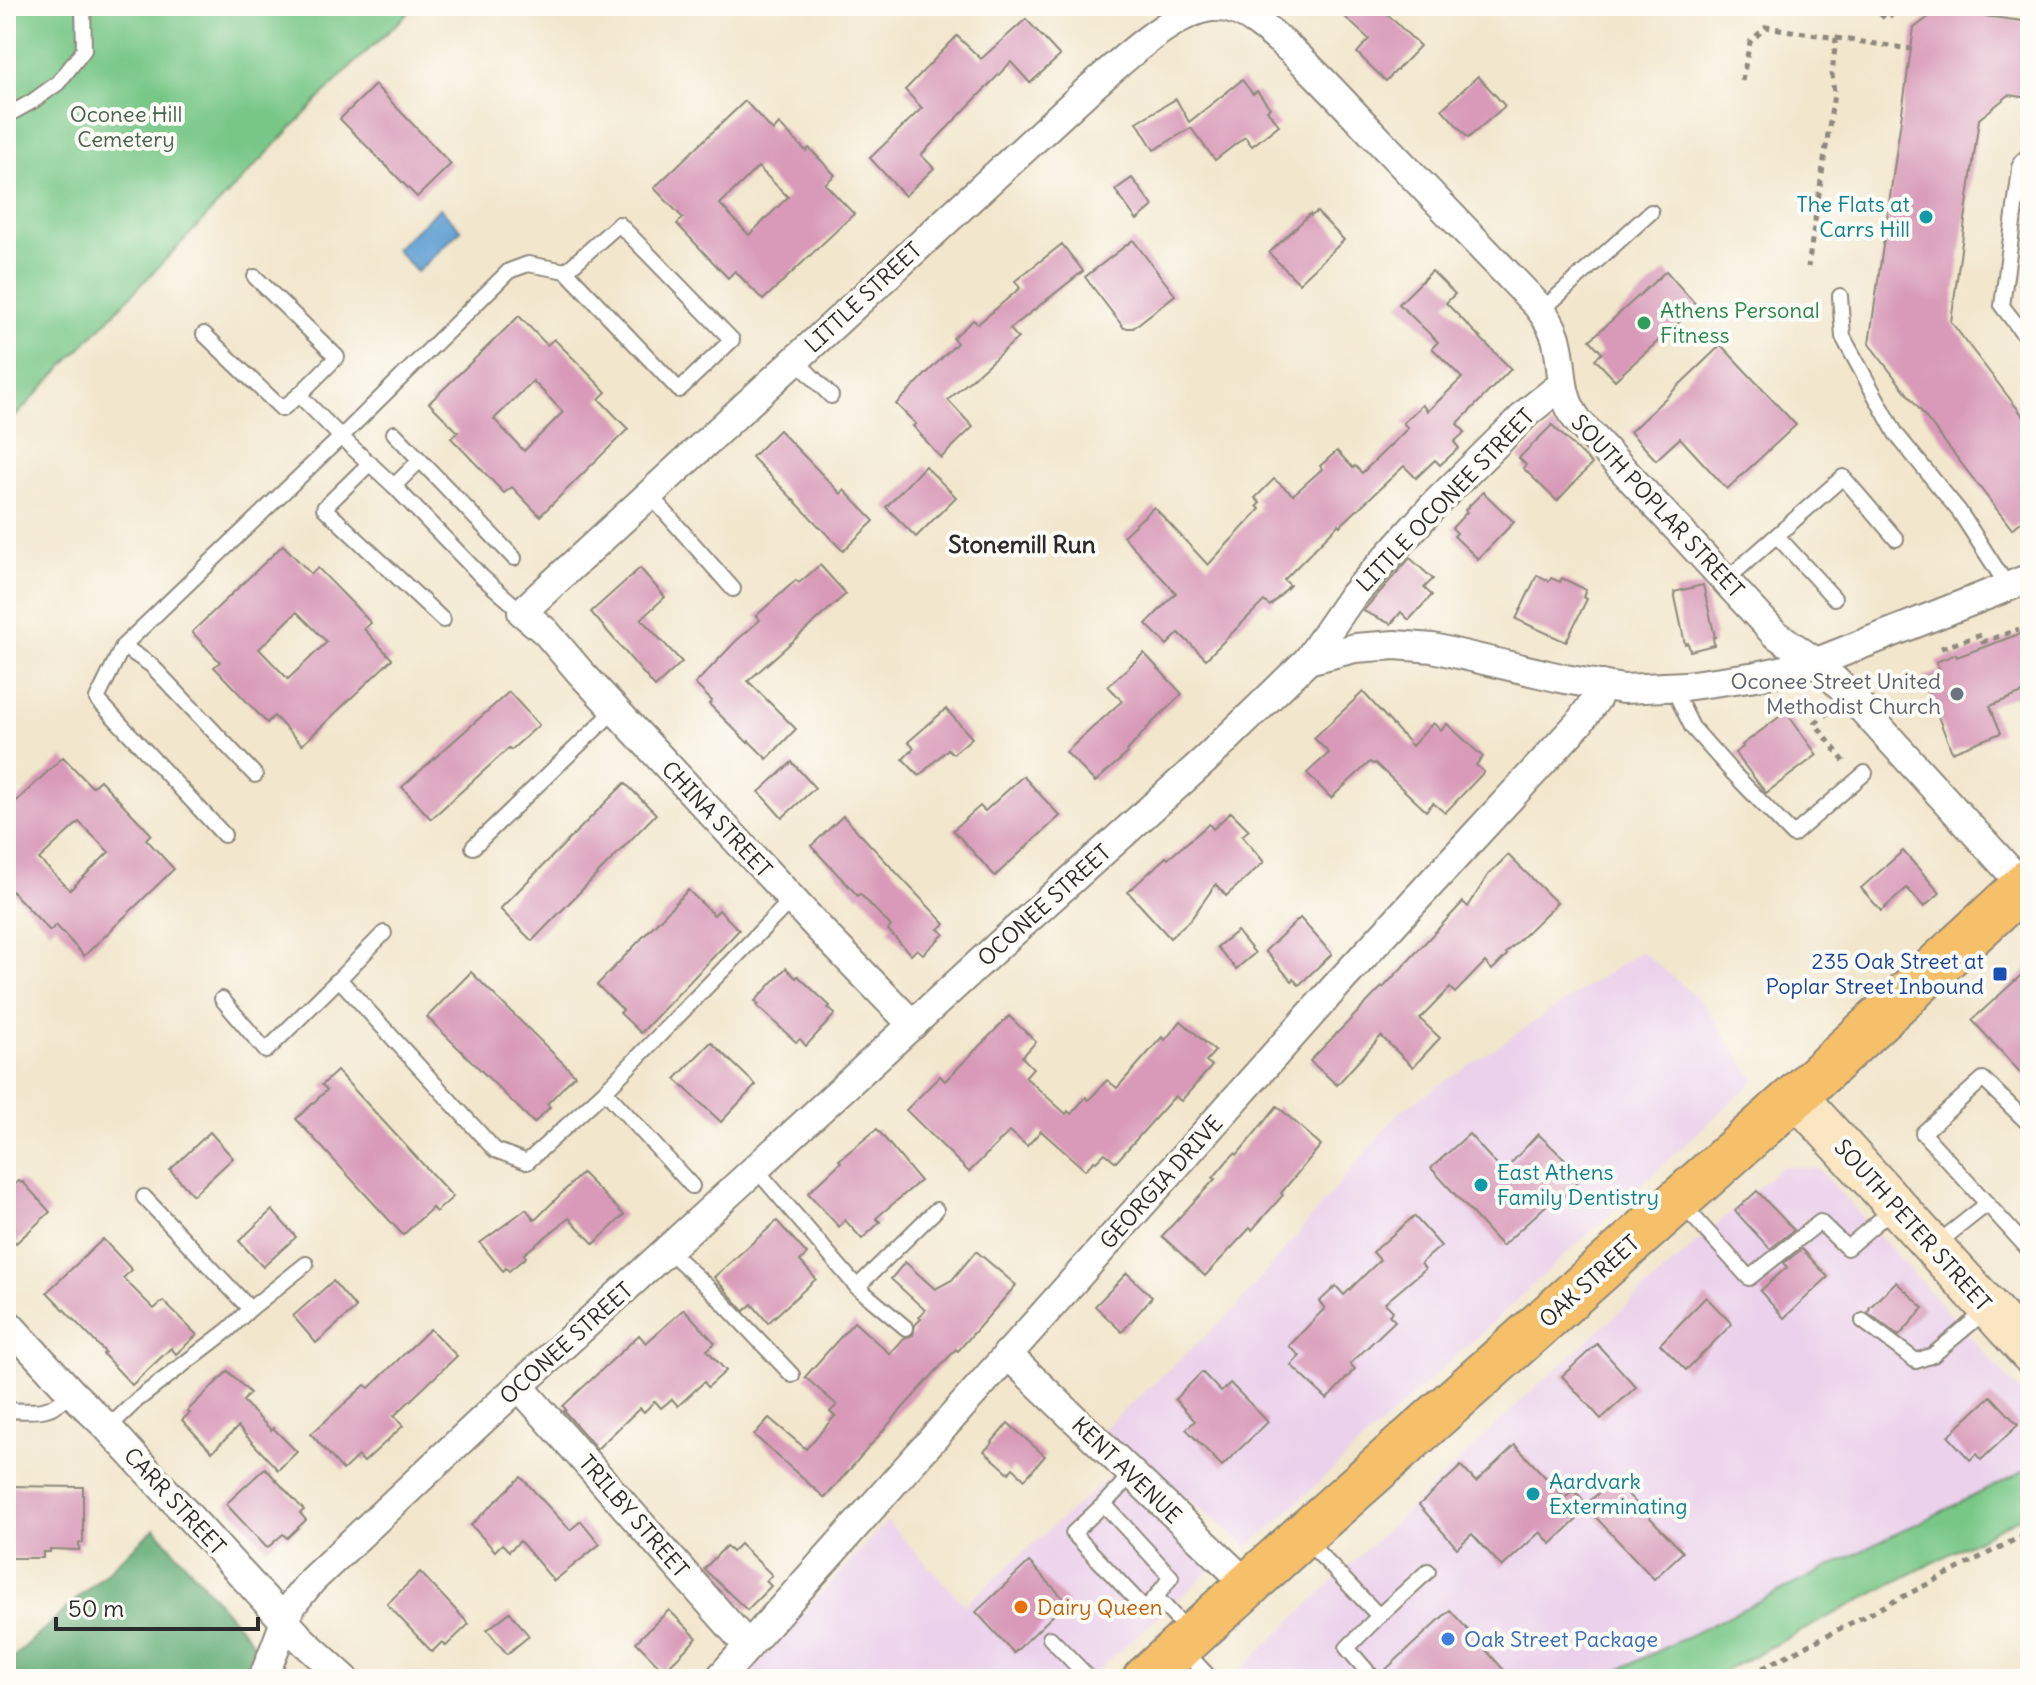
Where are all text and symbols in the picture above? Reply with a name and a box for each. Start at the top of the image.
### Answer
park label: Oconee Hill Cemetery [70,100,182,153]
place label: The Flats at Carrs Hill [1796,190,1910,243]
marker: The Flats at Carrs Hill [1917,208,1935,226]
street label: LITTLE STREET [799,236,927,358]
place label: Athens Personal Fitness [1660,296,1820,349]
marker: Athens Personal Fitness [1635,314,1653,332]
street label: LITTLE OCONEE STREET [1350,403,1540,597]
street label: SOUTH POPLAR STREET [1566,408,1750,604]
district label: Stonemill Run [948,529,1096,559]
place label: Oconee Street United Methodist Church [1731,667,1941,720]
marker: Oconee Street United Methodist Church [1948,685,1966,703]
street label: CHINA STREET [656,755,778,883]
street label: OCONEE STREET [972,838,1116,972]
place label: 235 Oak Street at Poplar Street Inbound [1765,947,1984,1000]
marker: 235 Oak Street at Poplar Street Inbound [1991,965,2009,983]
street label: GEORGIA DRIVE [1094,1109,1228,1255]
street label: SOUTH PETER STREET [1828,1133,1998,1317]
place label: East Athens Family Dentistry [1497,1158,1659,1211]
marker: East Athens Family Dentistry [1472,1176,1490,1194]
street label: OAK STREET [1533,1229,1645,1333]
street label: OCONEE STREET [494,1276,638,1410]
street label: KENT AVENUE [1066,1411,1188,1529]
street label: CARR STREET [118,1441,232,1561]
street label: TRILBY STREET [573,1449,695,1583]
place label: Aardvark Exterminating [1549,1467,1688,1520]
marker: Aardvark Exterminating [1524,1485,1542,1503]
scale bar [56,1581,258,1631]
text: 50 m [68,1593,124,1623]
place label: Dairy Queen [1037,1593,1163,1621]
marker: Dairy Queen [1012,1598,1030,1616]
place label: Oak Street Package [1464,1625,1658,1653]
marker: Oak Street Package [1439,1630,1457,1648]

